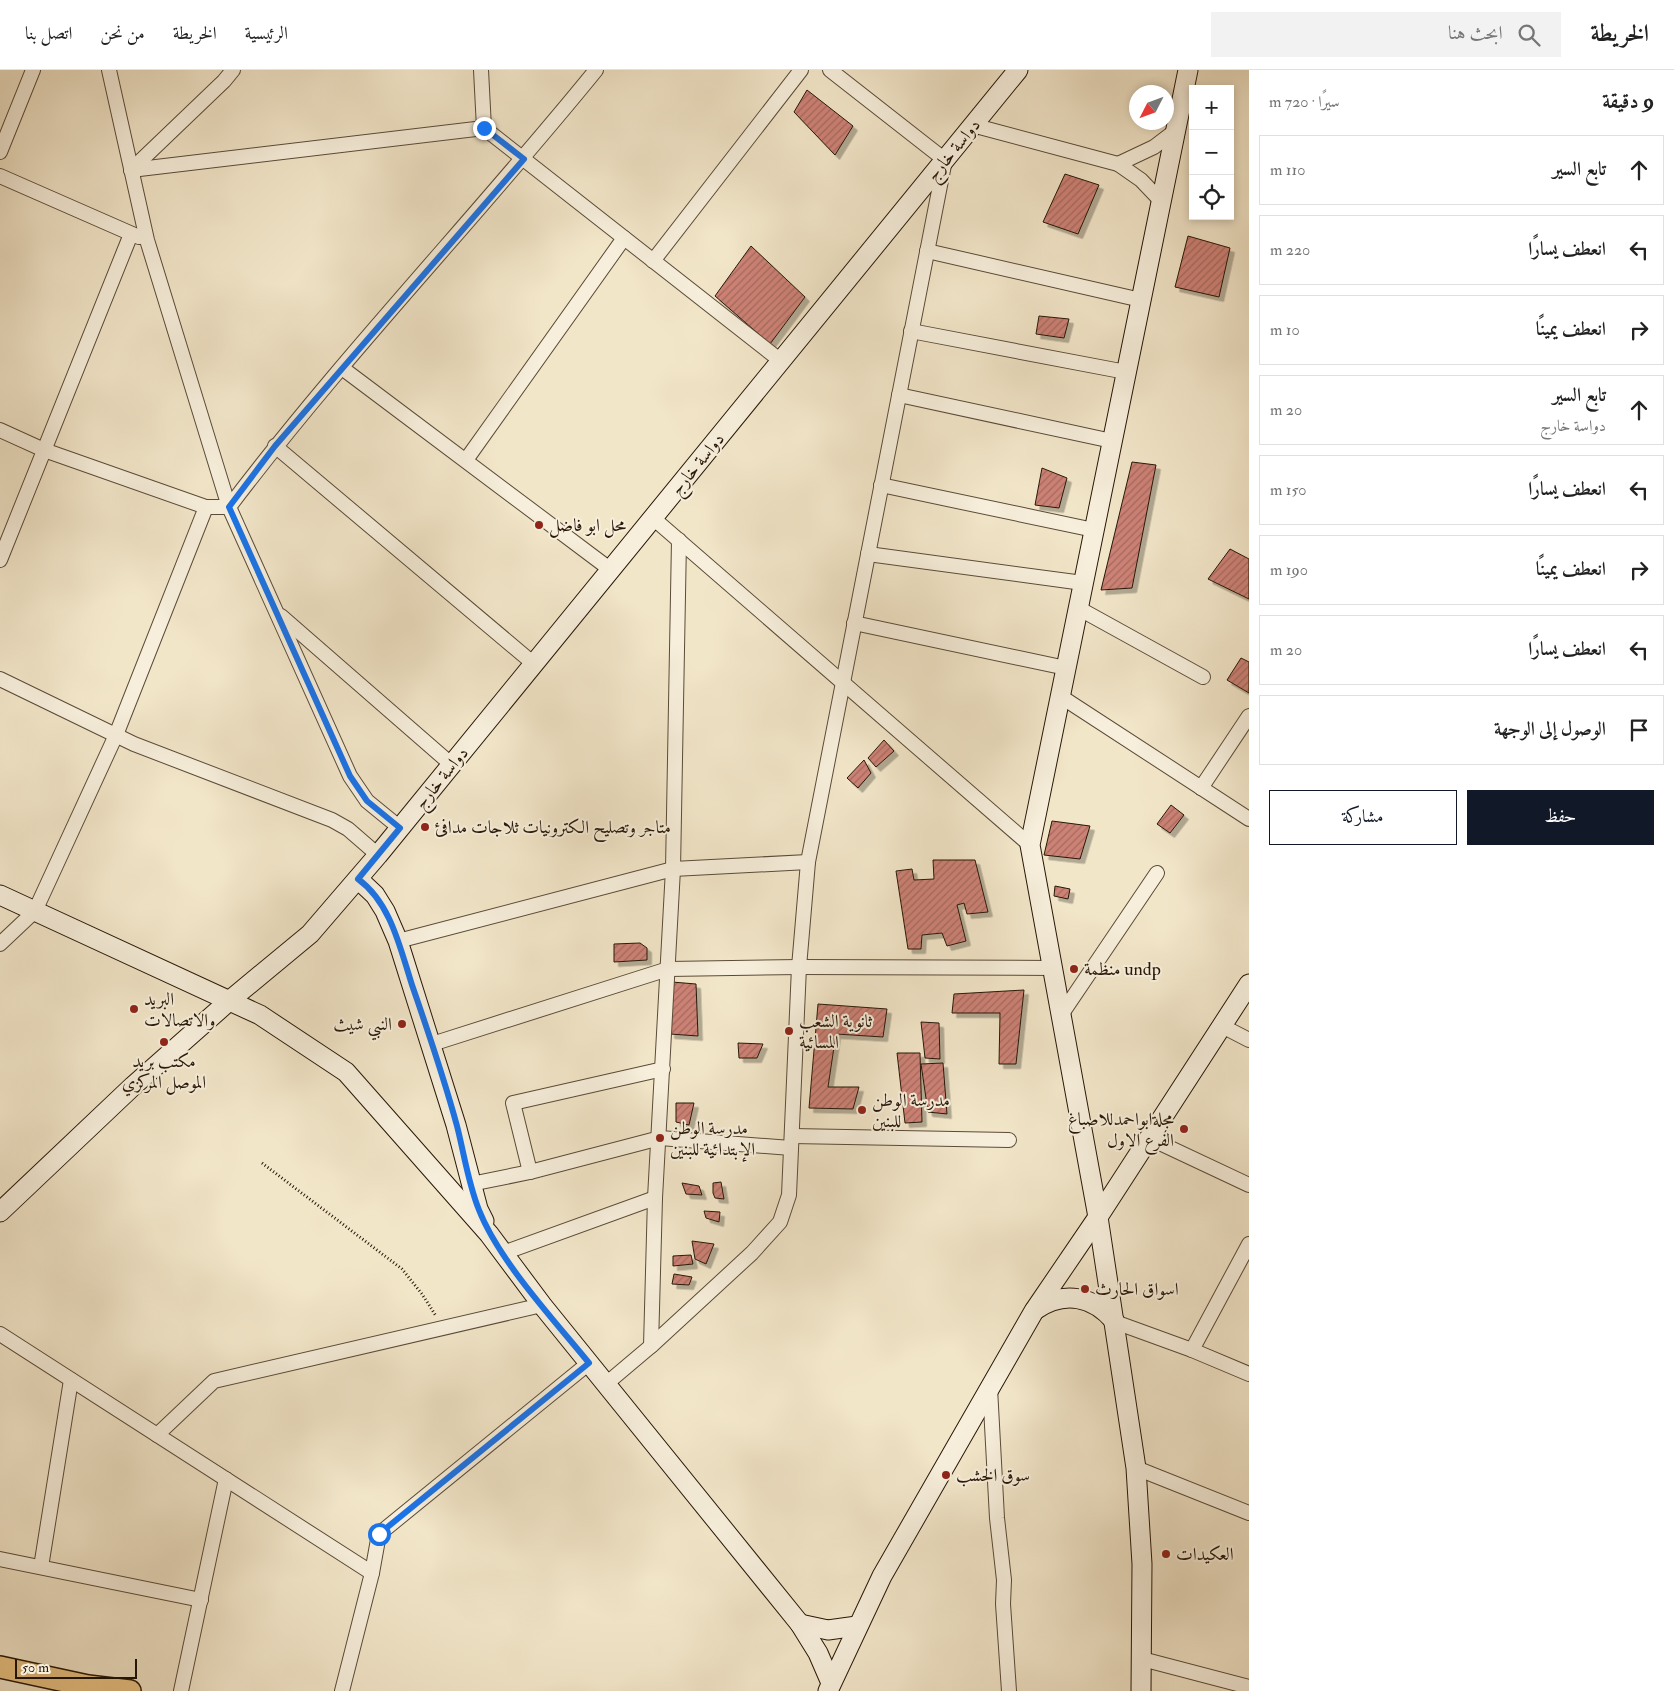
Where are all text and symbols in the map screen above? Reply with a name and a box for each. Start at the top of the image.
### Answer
search box [1211,12,1561,57]
text: الخريطة [1591,18,1649,49]
text: ابحث هنا [1448,21,1503,45]
icon: search [1515,21,1543,49]
text: اتصل بنا [25,22,72,45]
text: من نحن [100,22,145,45]
text: الخريطة [173,22,217,45]
text: الرئيسية [245,22,288,45]
north arrow [1129,85,1174,130]
map controls [1189,85,1234,220]
button: + [1189,85,1234,130]
text: 9 دقيقة [1602,88,1654,115]
text: سيرًا · 720 m [1269,92,1340,112]
street label: دواسة خارج [921,114,989,189]
route end [473,117,496,140]
button: − [1189,130,1234,175]
icon: ahead [1625,156,1653,184]
text: تابع السير [1552,157,1606,181]
text: 110 m [1270,160,1305,180]
button: locate [1189,175,1234,220]
icon: left [1625,236,1653,264]
text: انعطف يسارًا [1528,237,1606,261]
text: 220 m [1270,240,1310,260]
icon: right [1625,316,1653,344]
text: انعطف يمينًا [1536,317,1606,341]
text: 10 m [1270,320,1300,340]
text: تابع السير [1552,383,1606,407]
icon: ahead [1625,396,1653,424]
text: 20 m [1270,400,1302,420]
text: دواسة خارج [1540,416,1606,436]
street label: دواسة خارج [665,428,733,503]
icon: left [1625,476,1653,504]
text: انعطف يسارًا [1528,477,1606,501]
text: 150 m [1270,480,1307,500]
place label: محل ابو فاضل [549,514,626,538]
marker: محل ابو فاضل [533,519,545,531]
icon: right [1625,556,1653,584]
text: انعطف يمينًا [1536,557,1606,581]
text: 190 m [1270,560,1308,580]
icon: left [1625,636,1653,664]
text: انعطف يسارًا [1528,637,1606,661]
text: 20 m [1270,640,1302,660]
icon: arrive [1625,716,1653,744]
text: الوصول إلى الوجهة [1494,717,1606,741]
street label: دواسة خارج [409,742,477,817]
button: مشاركة [1269,790,1457,845]
button: حفظ [1467,790,1654,845]
place label: متاجر وتصليح الكترونيات ثلاجات مدافئ [435,816,671,843]
marker: متاجر وتصليح الكترونيات ثلاجات مدافئ [419,821,431,833]
place label: منظمة undp [1084,958,1161,981]
marker: منظمة undp [1068,963,1080,975]
place label: البريد والاتصالات [144,988,215,1032]
marker: البريد والاتصالات [128,1003,140,1015]
place label: ثانوية الشعب المسائية [799,1010,873,1054]
place label: النبي شيث [333,1013,392,1041]
marker: النبي شيث [396,1018,408,1030]
marker: ثانوية الشعب المسائية [783,1025,795,1037]
marker: مكتب بريد الموصل المركزي [158,1036,170,1048]
place label: مكتب بريد الموصل المركزي [122,1050,206,1097]
place label: مدرسة الوطن للبنين [872,1089,950,1133]
marker: مدرسة الوطن للبنين [856,1104,868,1116]
place label: مجلةابواحمدللاصباغ الفرع الاول [1068,1108,1174,1155]
place label: مدرسة الوطن الإبتدائية للبنين [670,1117,755,1162]
marker: مجلةابواحمدللاصباغ الفرع الاول [1178,1123,1190,1135]
marker: مدرسة الوطن الإبتدائية للبنين [654,1132,666,1144]
place label: اسواق الحارث [1095,1278,1179,1301]
marker: اسواق الحارث [1079,1283,1091,1295]
place label: سوق الخشب [956,1464,1030,1487]
marker: سوق الخشب [940,1469,952,1481]
route start [368,1523,391,1546]
place label: العكيدات [1176,1543,1234,1566]
marker: العكيدات [1160,1548,1172,1560]
scale bar [15,1656,138,1679]
text: 50 m [22,1659,49,1676]

